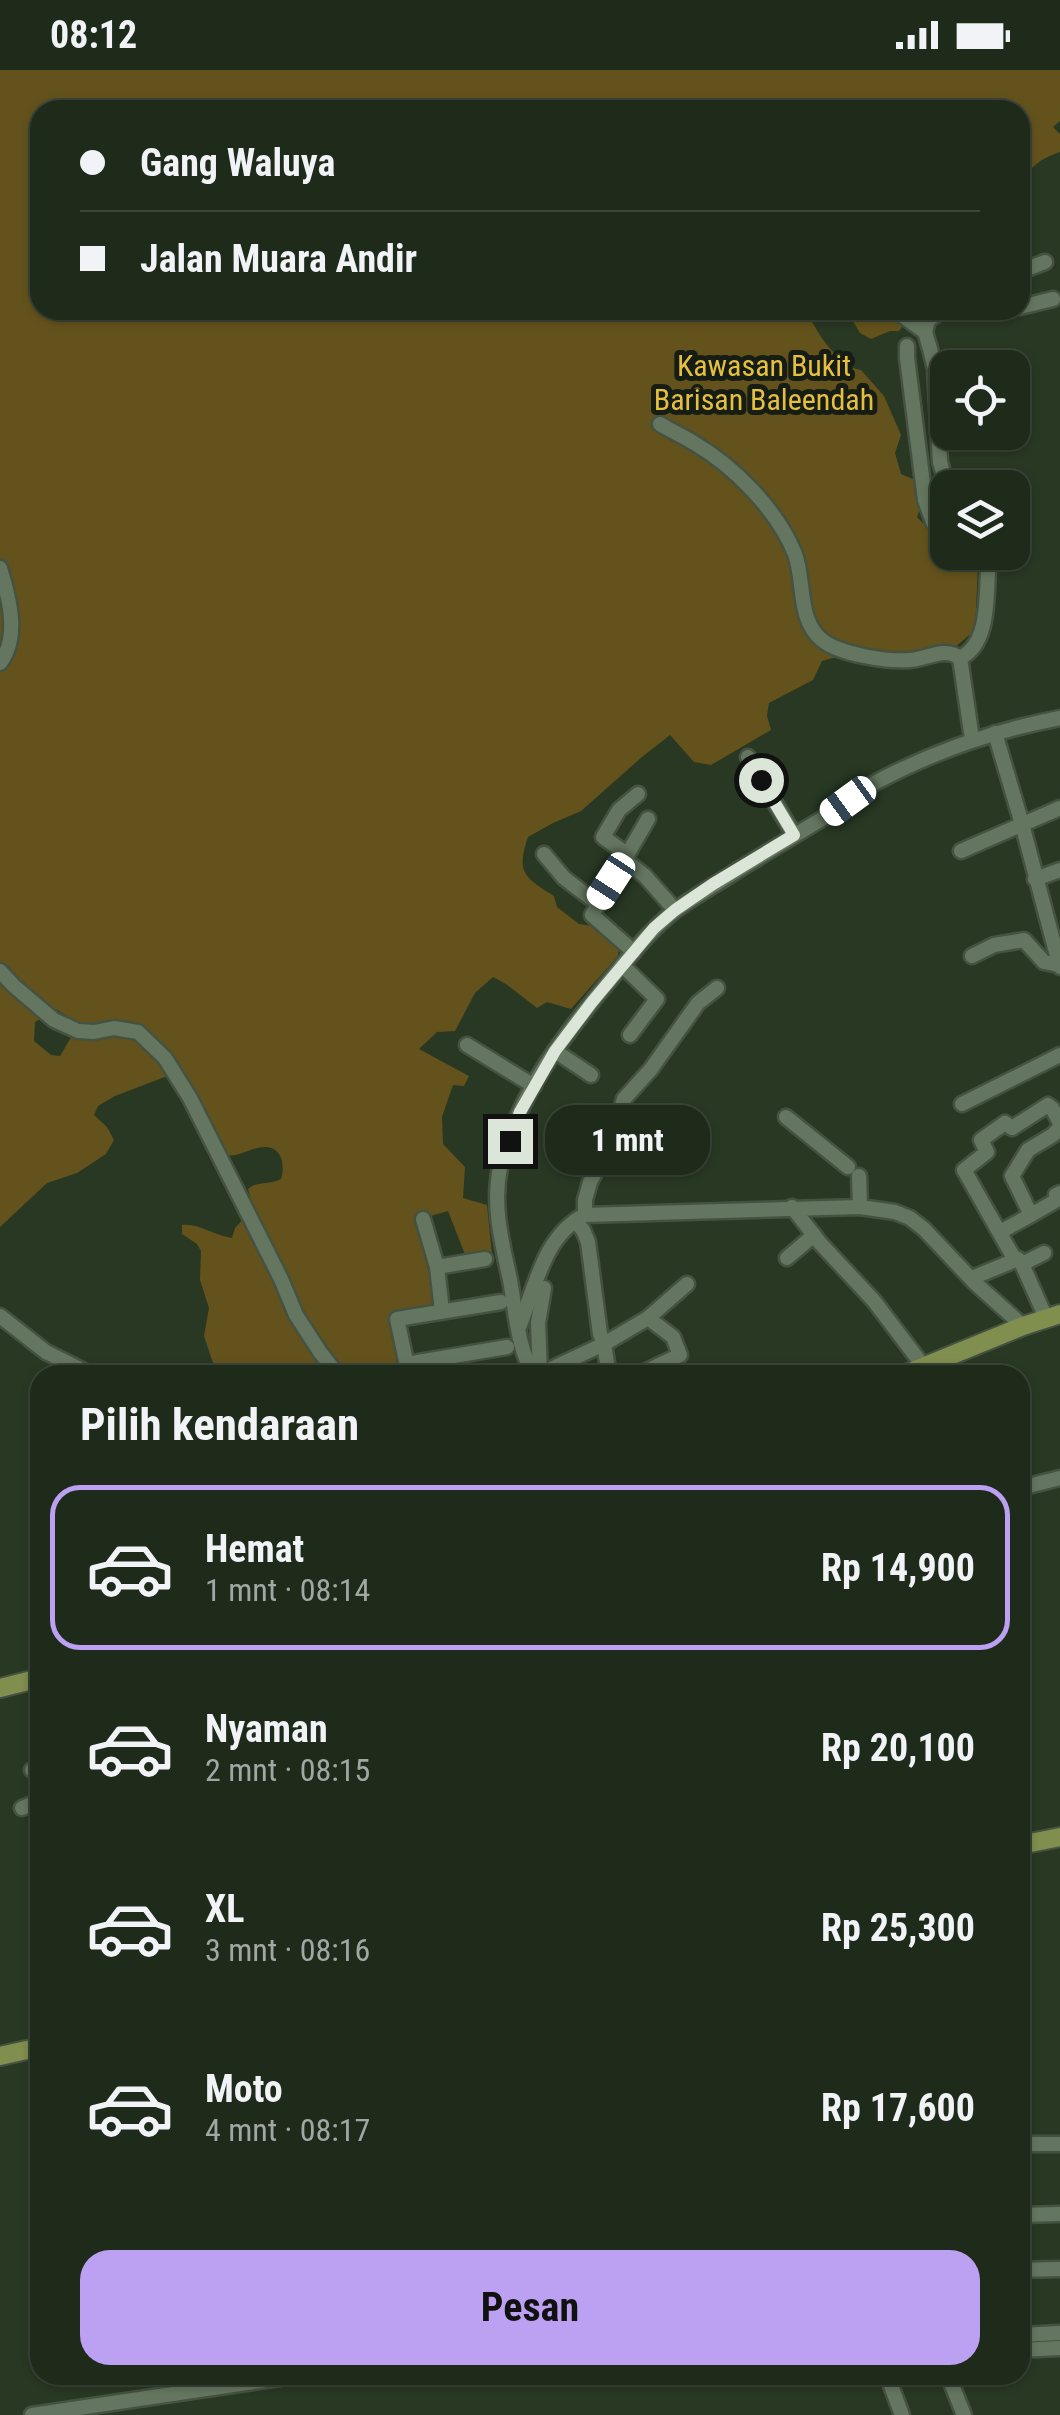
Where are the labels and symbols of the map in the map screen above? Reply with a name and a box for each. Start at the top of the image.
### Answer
park label: Kawasan Bukit Barisan Baleendah [654,348,874,417]
route start [739,758,784,803]
car [815,771,881,831]
car [582,848,640,914]
callout: 1 mnt [545,1106,710,1176]
route end [488,1119,533,1164]

